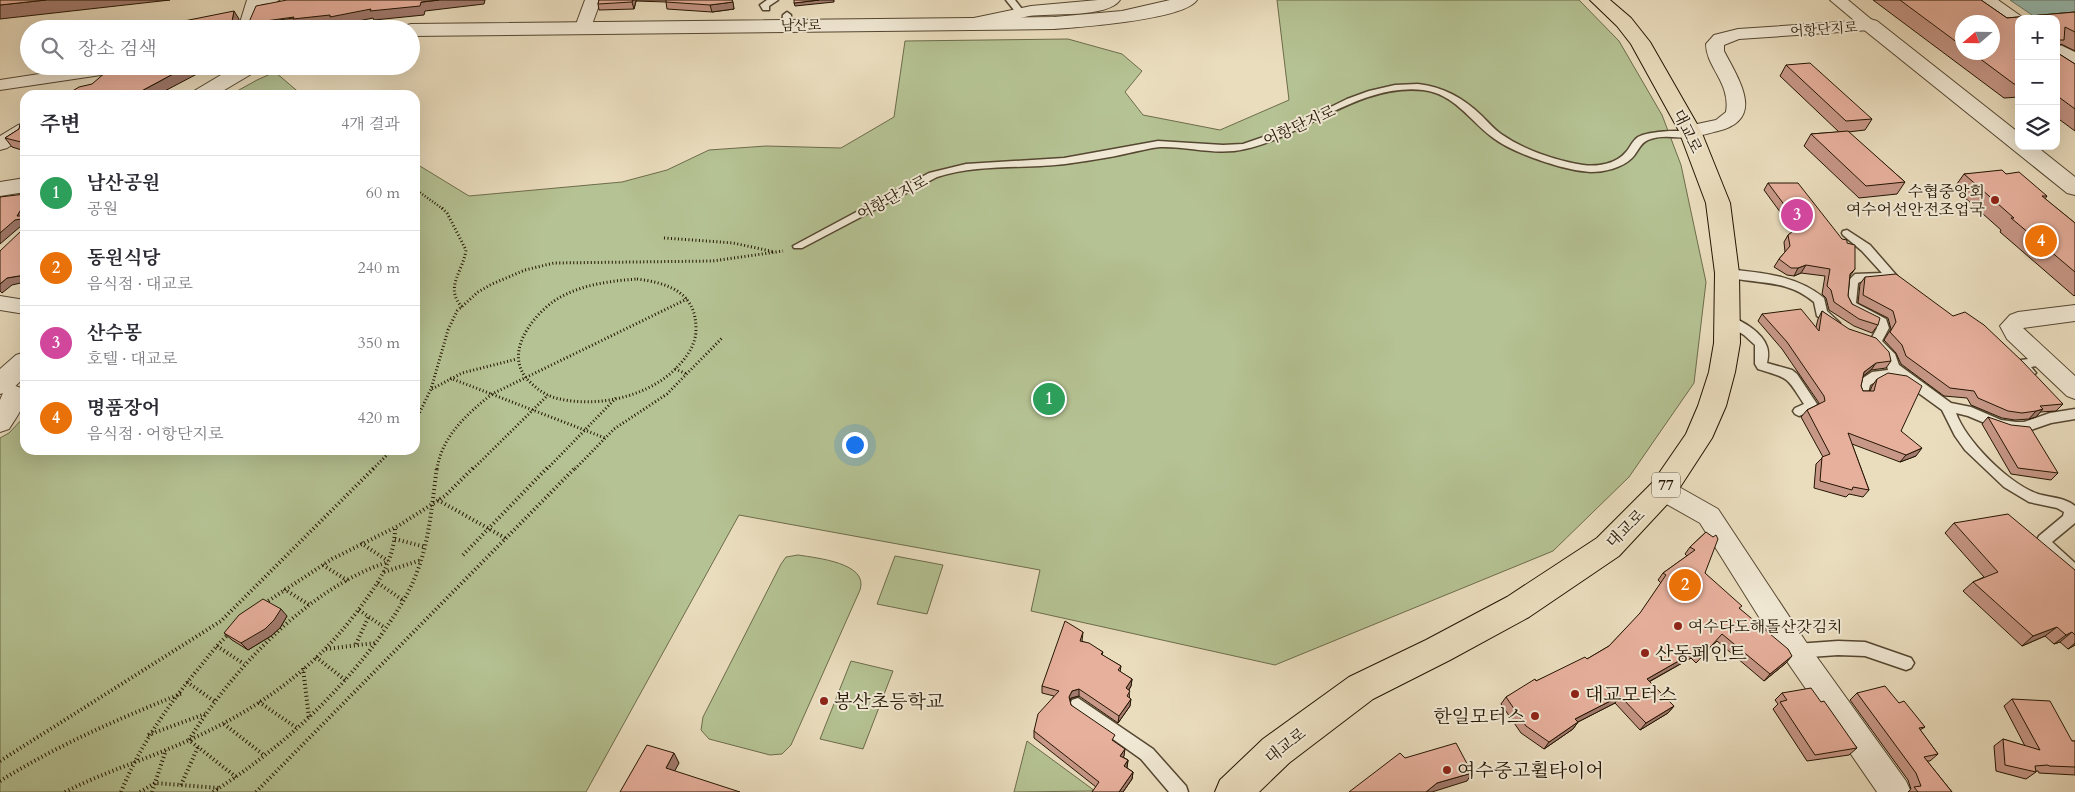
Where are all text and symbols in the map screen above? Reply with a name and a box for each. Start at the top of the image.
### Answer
north arrow [1955,15,2000,60]
map controls [2015,15,2060,150]
button: + [2015,15,2060,60]
street label: 남산로 [781,16,822,35]
street label: 어항단지로 [1790,18,1859,41]
search box [20,20,420,75]
icon: search [38,34,66,62]
text: 장소 검색 [78,36,157,62]
button: − [2015,60,2060,105]
street label: 어항단지로 [1260,100,1340,152]
button: layers [2015,105,2060,150]
street label: 대교로 [1667,106,1707,158]
text: 주변 [40,110,81,139]
text: 4개 결과 [341,113,400,135]
text: 남산공원 [87,170,160,196]
street label: 어항단지로 [853,170,932,226]
place label: 수협중앙회 여수어선안전조업국 [1846,181,1986,221]
text: 1 [52,182,60,204]
text: 60 m [366,182,400,204]
marker: 수협중앙회 여수어선안전조업국 [1989,194,2001,206]
pin: 3 [1781,196,1813,234]
text: 공원 [87,198,118,220]
pin: 4 [2025,222,2057,260]
text: 동원식당 [87,245,160,271]
text: 2 [52,257,60,279]
text: 240 m [358,257,400,279]
text: 음식점 · 대교로 [87,273,192,295]
text: 산수몽 [87,320,142,346]
text: 3 [52,332,60,354]
text: 350 m [358,332,400,354]
text: 호텔 · 대교로 [87,348,177,370]
pin: 1 [1033,380,1065,418]
text: 명품장어 [87,395,160,421]
text: 4 [52,407,60,429]
text: 420 m [358,407,400,429]
text: 음식점 · 어항단지로 [87,423,223,445]
your location [842,432,868,458]
road number: 77 [1652,472,1680,498]
street label: 대교로 [1602,504,1650,553]
pin: 2 [1669,566,1701,604]
place label: 여수다도해돌산갓김치 [1688,616,1843,638]
marker: 여수다도해돌산갓김치 [1672,620,1684,632]
place label: 산동페인트 [1655,641,1747,667]
marker: 산동페인트 [1639,647,1651,659]
place label: 대교모터스 [1585,682,1677,708]
marker: 대교모터스 [1569,688,1581,700]
place label: 봉산초등학교 [834,689,944,715]
marker: 봉산초등학교 [818,695,830,707]
place label: 한일모터스 [1433,704,1525,730]
marker: 한일모터스 [1529,710,1541,722]
street label: 대교로 [1261,723,1311,769]
place label: 여수중고휠타이어 [1457,758,1604,784]
marker: 여수중고휠타이어 [1441,764,1453,776]

